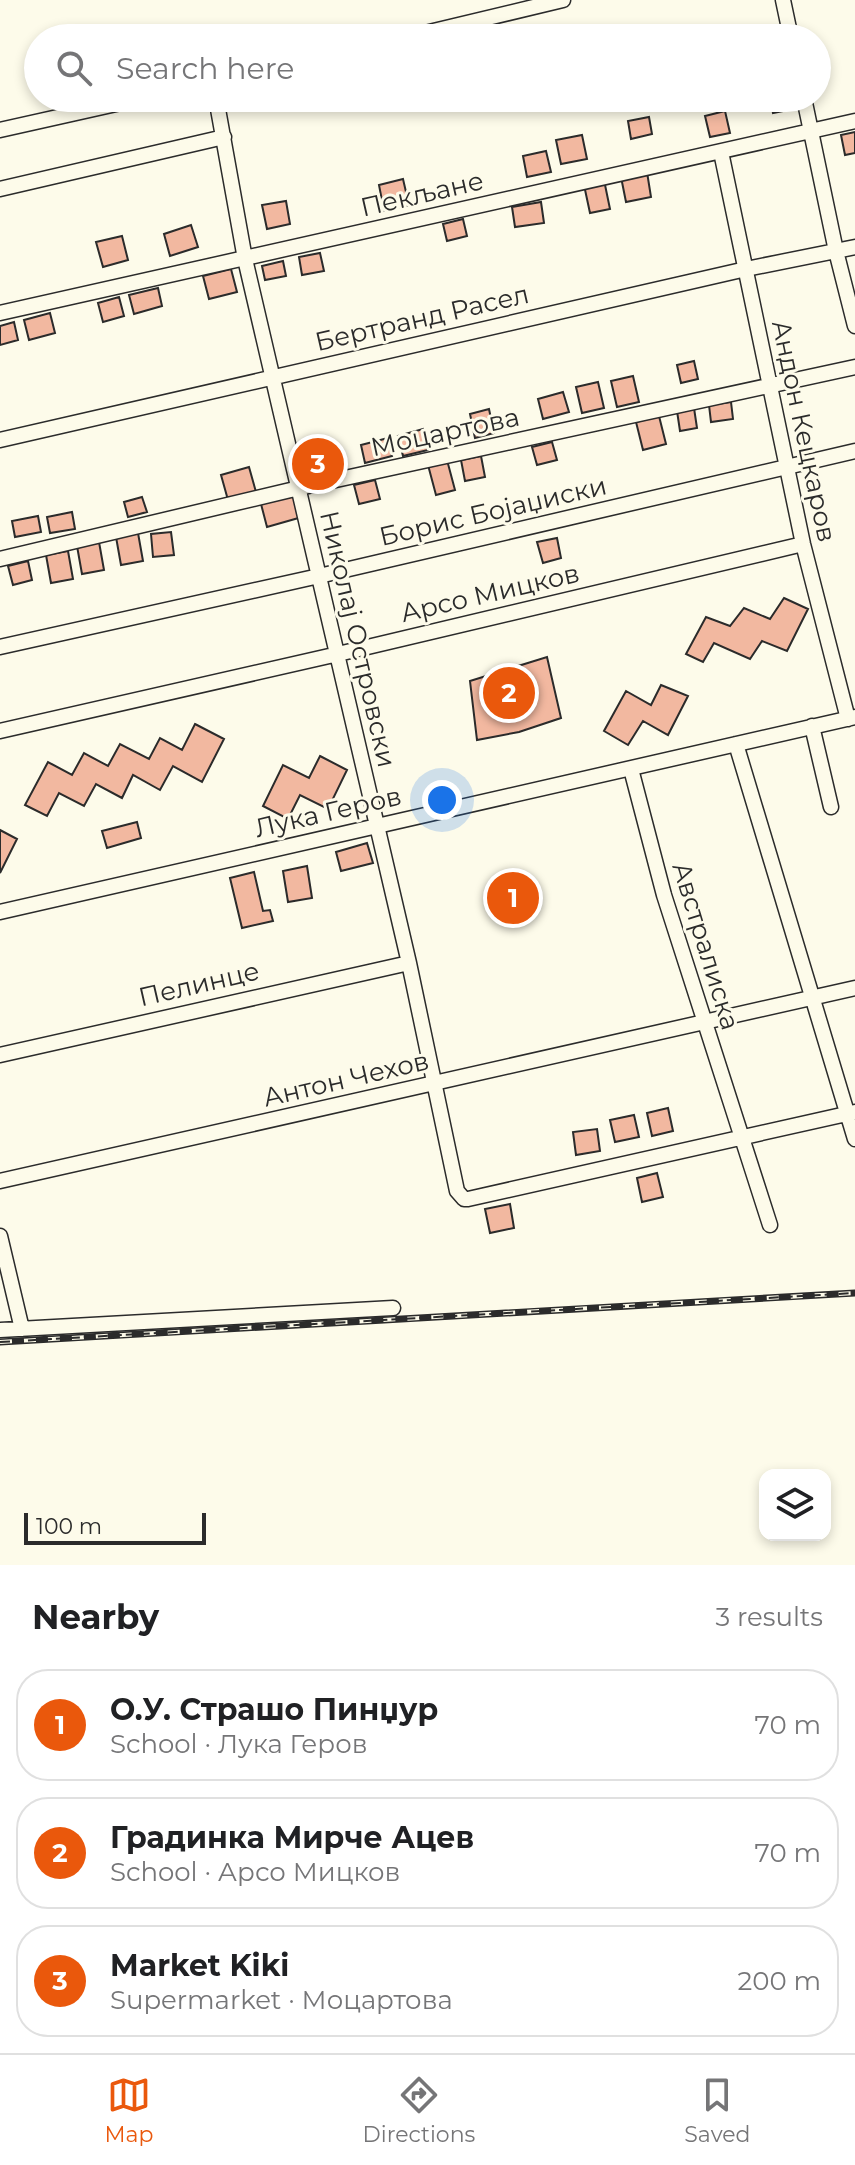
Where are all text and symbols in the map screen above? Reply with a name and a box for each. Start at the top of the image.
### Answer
search box [24,24,831,112]
icon: search [52,46,96,90]
text: Search here [116,50,294,87]
street label: Пекљане [357,164,487,224]
street label: Бертранд Расел [312,278,532,358]
street label: Андон Кецкаров [765,317,843,545]
street label: Моцартова [368,401,522,463]
pin: 3 [292,434,344,494]
street label: Борис Бојаџиски [376,469,610,553]
street label: Николај Островски [313,508,403,770]
street label: Арсо Мицков [397,557,583,629]
pin: 2 [483,663,535,723]
street label: Лука Геров [251,780,405,844]
your location [422,780,462,820]
street label: Австралиска [665,858,747,1034]
pin: 1 [487,868,539,928]
street label: Пелинце [135,955,263,1013]
street label: Антон Чехов [260,1044,432,1114]
map controls [759,1469,831,1541]
button: layers [759,1469,831,1541]
scale bar [24,1509,206,1545]
text: 100 m [36,1513,102,1540]
text: Nearby [32,1596,159,1638]
text: 3 results [716,1601,823,1633]
text: О.У. Страшо Пинџур [110,1691,438,1728]
text: 1 [55,1709,65,1741]
text: 70 m [755,1709,821,1741]
text: School · Лука Геров [110,1728,368,1760]
text: Градинка Мирче Ацев [110,1819,474,1856]
text: 2 [52,1837,68,1869]
text: 70 m [755,1837,821,1869]
text: School · Арсо Мицков [110,1856,400,1888]
text: Market Kiki [110,1947,289,1984]
text: 3 [52,1965,68,1997]
text: 200 m [737,1965,821,1997]
text: Supermarket · Моцартова [110,1984,453,2016]
tab: Map [105,2073,153,2148]
tab: Directions [363,2073,475,2148]
tab: Saved [684,2073,750,2148]

